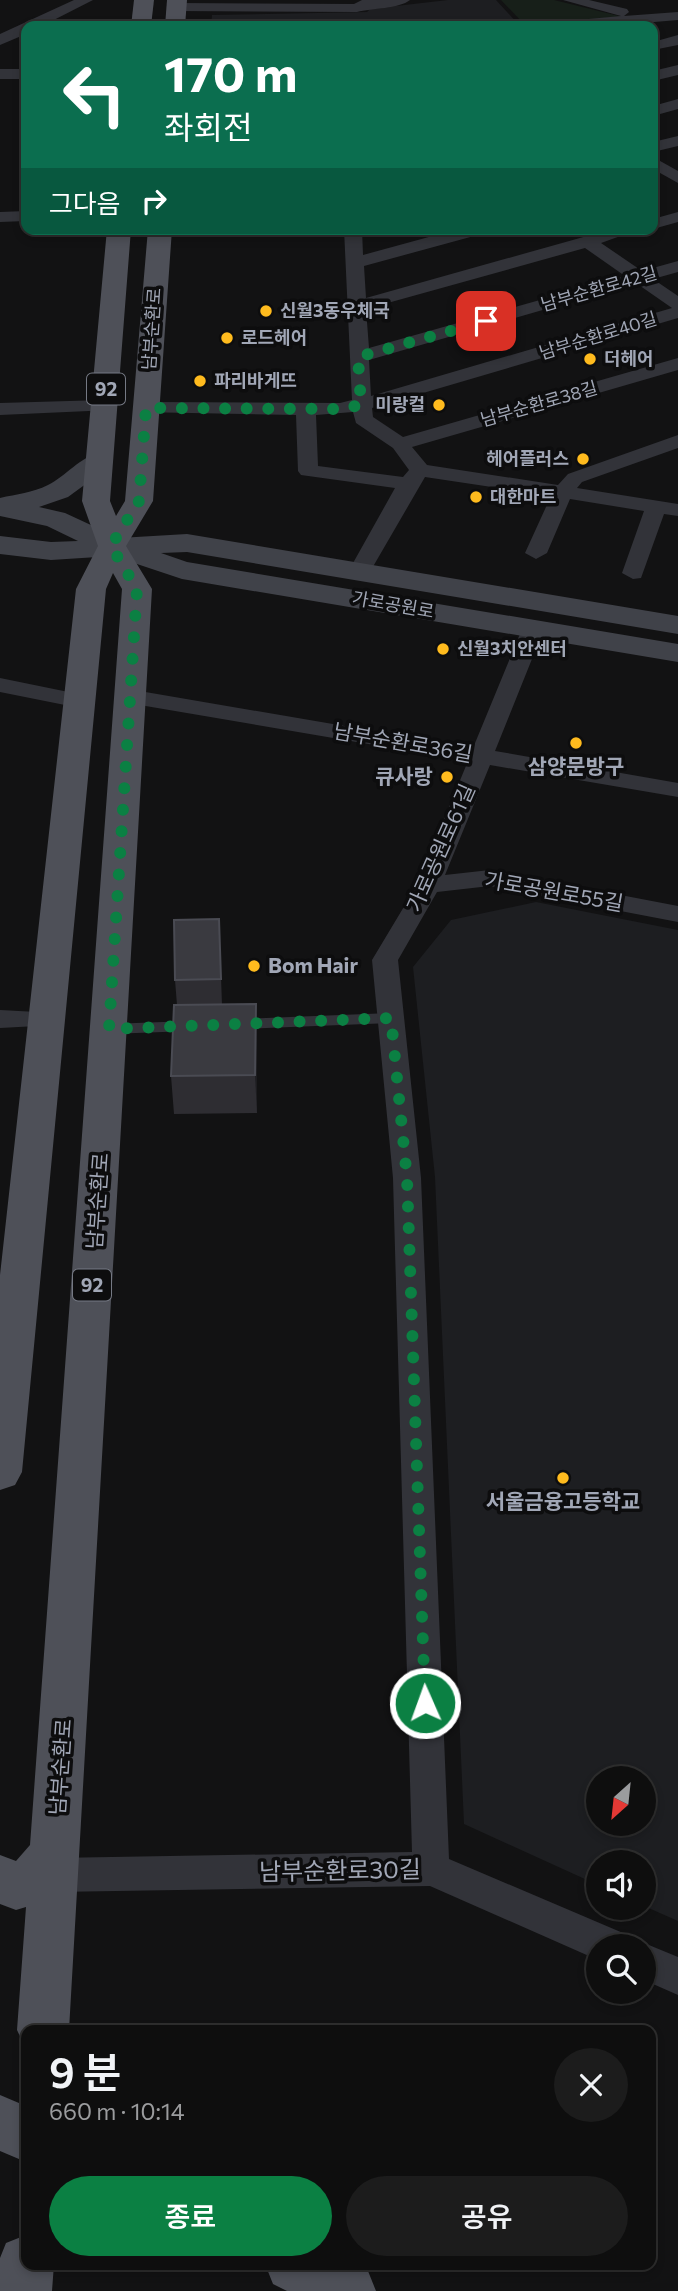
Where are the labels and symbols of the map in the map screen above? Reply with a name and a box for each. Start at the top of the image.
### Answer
street label: 남부순환로42길 [538,261,659,315]
street label: 남부순환로 [137,287,165,371]
pin [456,291,516,351]
place label: 신월3동우체국 [280,299,390,321]
marker: 신월3동우체국 [258,303,274,319]
street label: 남부순환로40길 [536,307,659,363]
place label: 로드헤어 [241,326,307,348]
marker: 로드헤어 [219,330,235,346]
place label: 더헤어 [604,347,654,369]
marker: 더헤어 [582,351,598,367]
place label: 파리바게뜨 [214,369,297,391]
marker: 파리바게뜨 [192,373,208,389]
road number: 92 [87,374,125,404]
street label: 남부순환로38길 [478,376,600,430]
place label: 미랑컬 [375,393,425,415]
marker: 미랑컬 [431,397,447,413]
place label: 헤어플러스 [486,447,569,469]
marker: 헤어플러스 [575,451,591,467]
place label: 대한마트 [490,485,556,507]
marker: 대한마트 [468,489,484,505]
street label: 가로공원로 [350,586,436,622]
place label: 신월3치안센터 [457,637,567,659]
marker: 신월3치안센터 [435,641,451,657]
street label: 남부순환로36길 [332,717,475,766]
marker: 삼양문방구 [568,735,584,751]
place label: 삼양문방구 [528,753,624,778]
place label: 큐사랑 [375,763,433,788]
marker: 큐사랑 [439,769,455,785]
street label: 가로공원로61길 [400,779,479,915]
street label: 가로공원로55길 [483,866,625,915]
place label: Bom Hair [268,952,358,977]
marker: Bom Hair [246,958,262,974]
street label: 남부순환로 [81,1152,112,1250]
road number: 92 [73,1270,111,1301]
marker: 서울금융고등학교 [555,1470,571,1486]
place label: 서울금융고등학교 [486,1488,640,1513]
position arrow [388,1666,462,1740]
street label: 남부순환로 [44,1718,75,1816]
north arrow [586,1766,656,1836]
street label: 남부순환로30길 [259,1854,421,1885]

